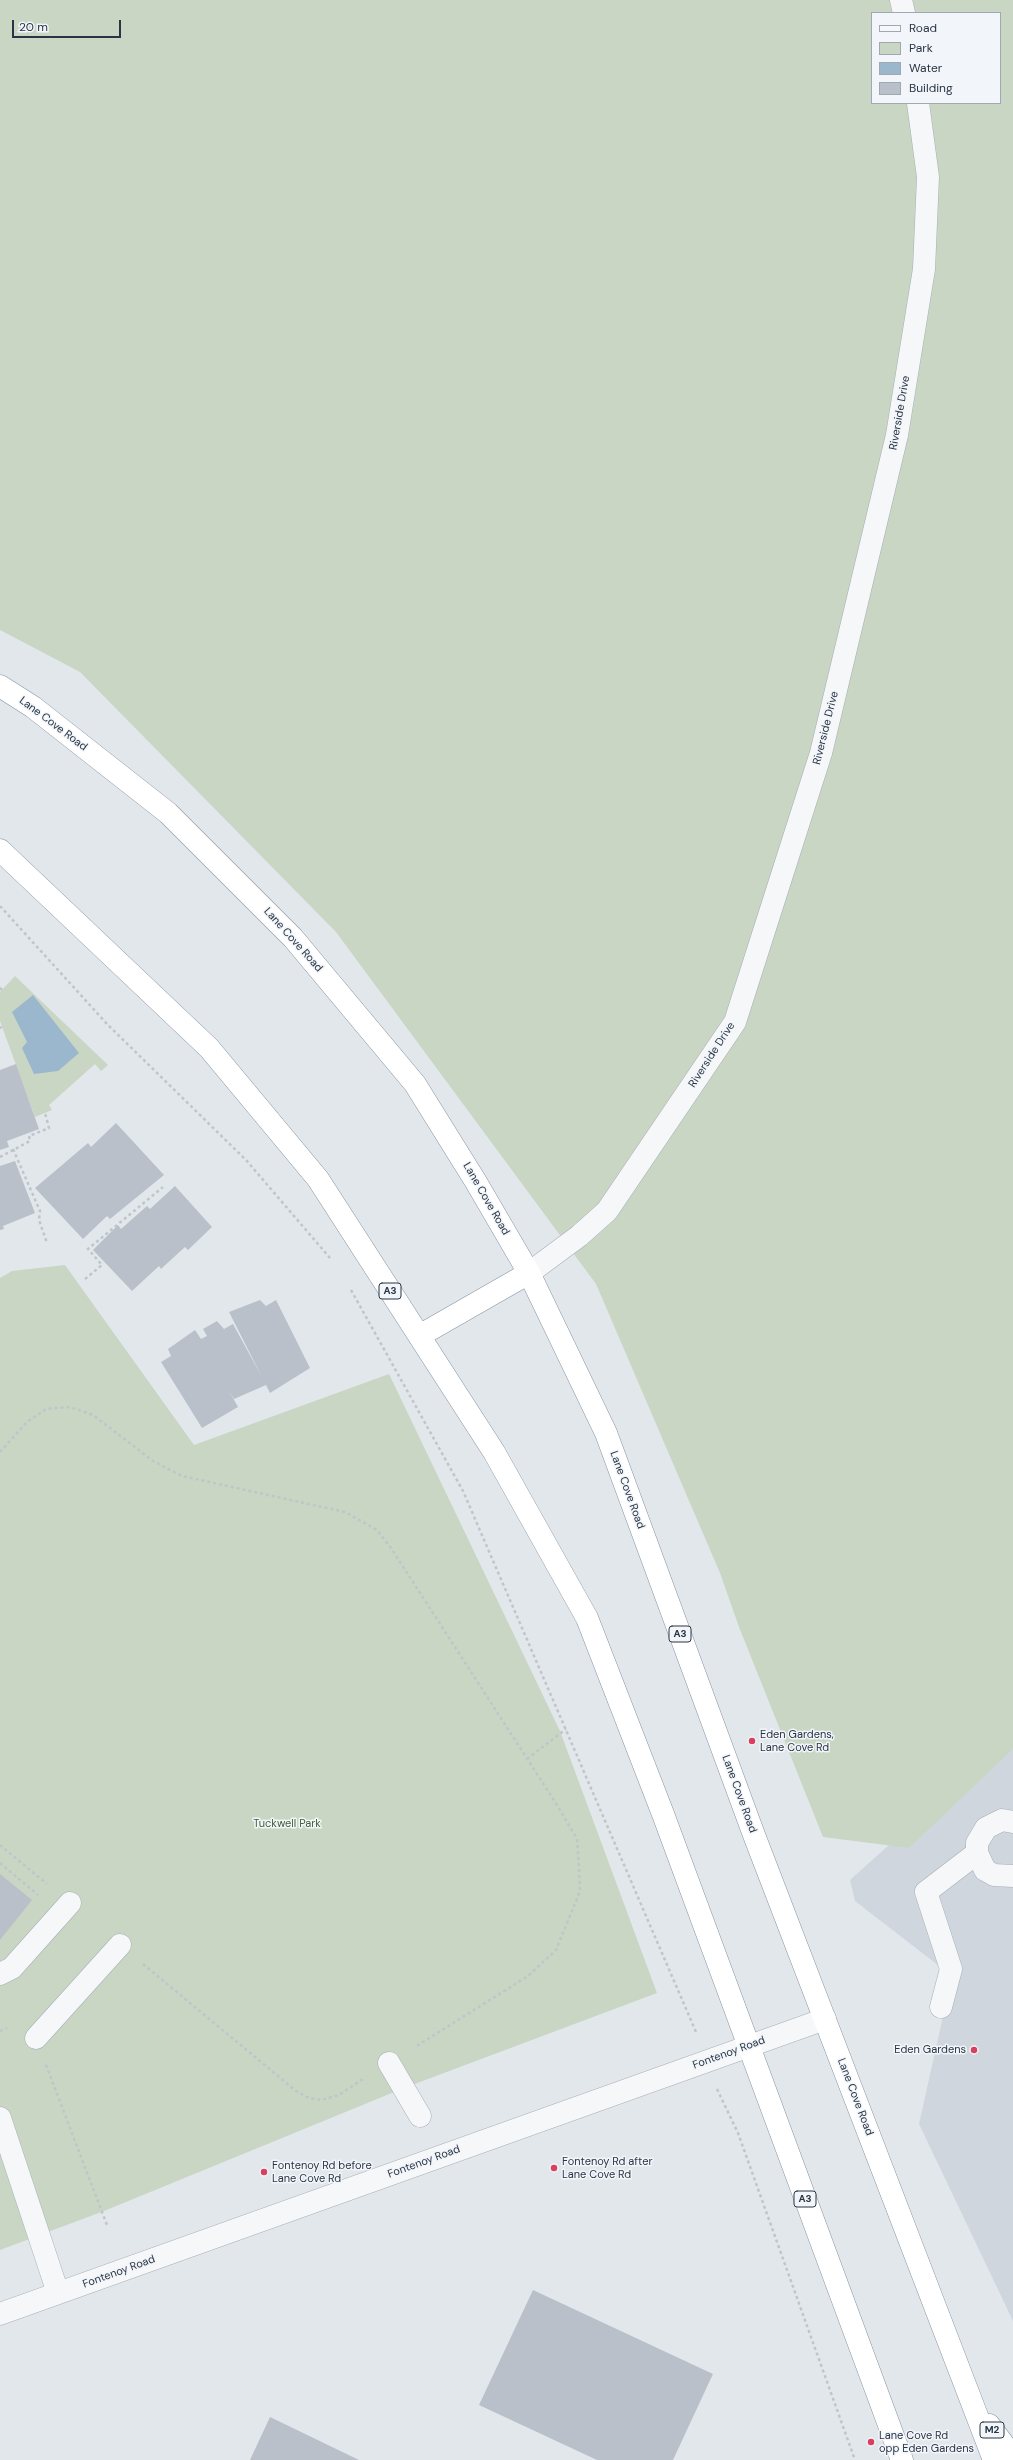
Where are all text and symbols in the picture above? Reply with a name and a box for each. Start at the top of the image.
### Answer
scale bar [14,12,123,38]
legend [871,12,1001,104]
text: 20 m [19,19,48,35]
text: Road [909,20,937,36]
text: Park [909,40,933,56]
text: Water [909,60,942,76]
text: Building [909,80,953,96]
street label: Riverside Drive [887,375,913,451]
street label: Riverside Drive [810,690,842,766]
street label: Lane Cove Road [16,694,90,754]
street label: Lane Cove Road [261,905,325,975]
street label: Riverside Drive [686,1020,738,1090]
street label: Lane Cove Road [460,1160,512,1238]
road number: A3 [379,1283,401,1299]
street label: Lane Cove Road [607,1449,647,1531]
road number: A3 [669,1626,691,1642]
place label: Eden Gardens, Lane Cove Rd [760,1728,834,1754]
marker: Eden Gardens, Lane Cove Rd [747,1736,757,1746]
street label: Lane Cove Road [719,1753,759,1835]
park label: Tuckwell Park [253,1817,321,1831]
street label: Fontenoy Road [691,2034,767,2072]
place label: Eden Gardens [894,2043,966,2057]
marker: Eden Gardens [969,2045,979,2055]
street label: Lane Cove Road [834,2056,876,2138]
street label: Fontenoy Road [386,2143,462,2181]
place label: Fontenoy Rd after Lane Cove Rd [562,2155,653,2181]
place label: Fontenoy Rd before Lane Cove Rd [272,2159,372,2185]
marker: Fontenoy Rd after Lane Cove Rd [549,2163,559,2173]
marker: Fontenoy Rd before Lane Cove Rd [259,2167,269,2177]
road number: A3 [794,2191,816,2207]
street label: Fontenoy Road [81,2253,157,2291]
road number: M2 [980,2422,1004,2438]
place label: Lane Cove Rd opp Eden Gardens [879,2429,974,2455]
marker: Lane Cove Rd opp Eden Gardens [866,2437,876,2447]

